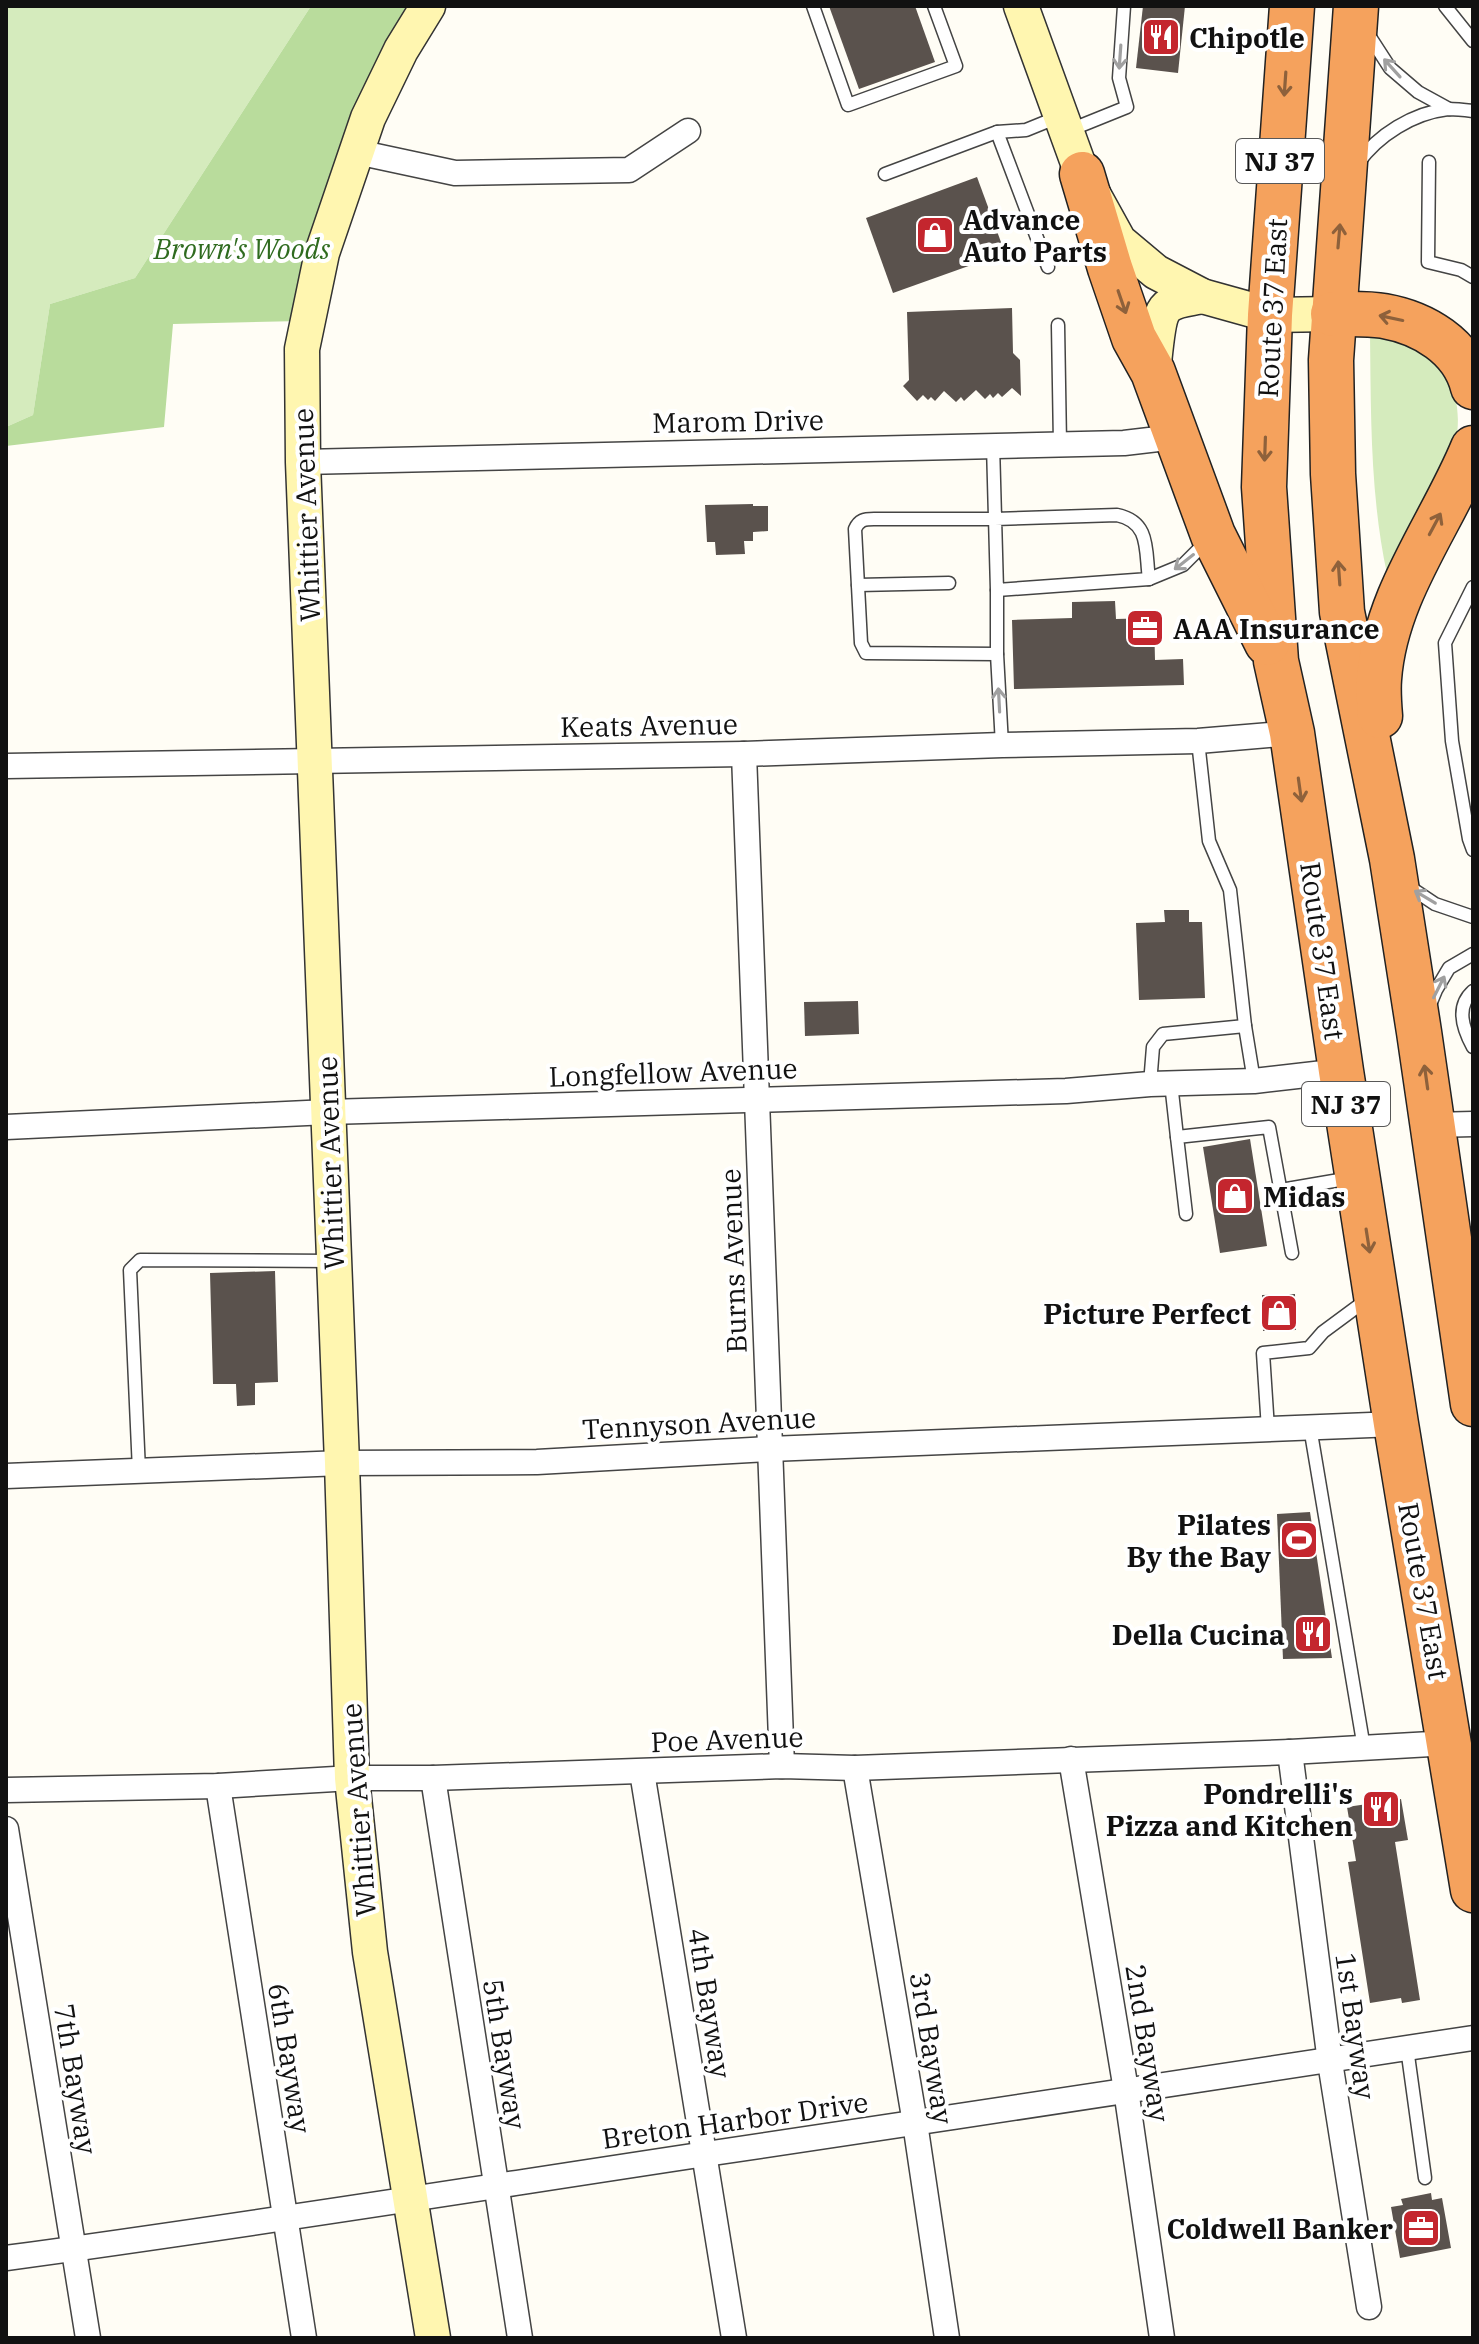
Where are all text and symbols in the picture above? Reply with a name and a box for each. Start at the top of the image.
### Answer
restaurant icon: Chipotle [1140,16,1182,58]
place label: Chipotle [1189,19,1305,56]
one-way arrow [1112,43,1127,70]
one-way arrow [1383,58,1401,78]
one-way arrow [1278,70,1293,97]
road number: NJ 37 [1236,139,1324,183]
place label: Advance Auto Parts [963,201,1107,270]
shop icon: Advance Auto Parts [914,214,956,256]
street label: Route 37 East [1249,217,1295,399]
one-way arrow [1332,223,1347,250]
park label: Brown's Woods [153,230,331,267]
one-way arrow [1115,290,1130,315]
one-way arrow [1379,310,1404,325]
street label: Marom Drive [652,401,824,441]
street label: Whittier Avenue [284,407,328,623]
one-way arrow [1258,435,1273,462]
one-way arrow [1428,512,1443,536]
one-way arrow [1174,553,1195,570]
one-way arrow [1331,560,1346,587]
office icon: AAA Insurance [1124,607,1166,649]
place label: AAA Insurance [1173,610,1380,647]
one-way arrow [992,687,1007,714]
street label: Keats Avenue [560,705,738,745]
one-way arrow [1293,777,1308,803]
street label: Route 37 East [1292,860,1354,1043]
one-way arrow [1414,889,1437,905]
one-way arrow [1431,975,1447,999]
street label: Longfellow Avenue [548,1049,798,1095]
street label: Whittier Avenue [308,1055,352,1271]
one-way arrow [1418,1065,1433,1091]
road number: NJ 37 [1302,1082,1390,1126]
street label: Burns Avenue [711,1168,755,1354]
shop icon: Midas [1214,1175,1256,1217]
place label: Midas [1263,1178,1345,1215]
one-way arrow [1361,1228,1376,1254]
shop icon: Picture Perfect [1258,1292,1300,1334]
place label: Picture Perfect [1043,1295,1251,1332]
street label: Tennyson Avenue [581,1398,817,1448]
street label: Route 37 East [1390,1499,1458,1683]
place label: Pilates By the Bay [1127,1506,1271,1575]
sports icon: Pilates By the Bay [1278,1519,1320,1561]
restaurant icon: Della Cucina [1292,1613,1334,1655]
place label: Della Cucina [1112,1616,1285,1653]
street label: Whittier Avenue [332,1702,384,1918]
street label: Poe Avenue [650,1718,804,1760]
place label: Pondrelli's Pizza and Kitchen [1106,1775,1353,1844]
restaurant icon: Pondrelli's Pizza and Kitchen [1360,1788,1402,1830]
street label: 4th Bayway [680,1925,740,2081]
street label: 1st Bayway [1327,1950,1385,2102]
street label: 2nd Bayway [1117,1962,1179,2124]
street label: 3rd Bayway [902,1969,962,2127]
street label: 5th Bayway [475,1976,535,2132]
street label: 6th Bayway [260,1980,320,2136]
street label: 7th Bayway [46,2001,106,2157]
street label: Breton Harbor Drive [600,2083,870,2157]
office icon: Coldwell Banker [1400,2207,1442,2249]
place label: Coldwell Banker [1167,2210,1393,2247]

